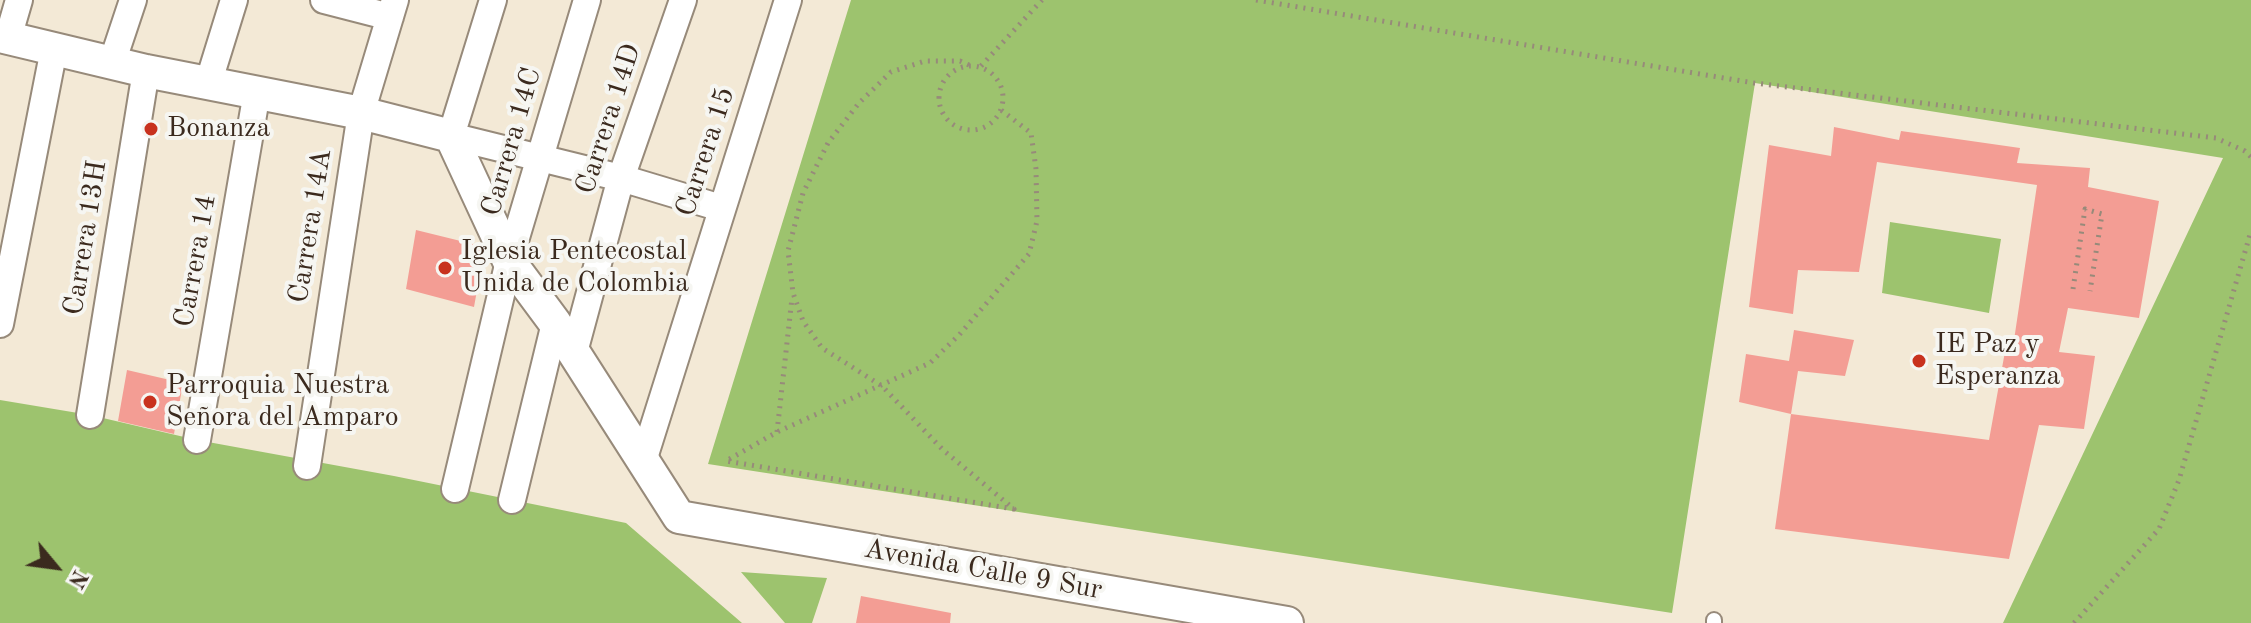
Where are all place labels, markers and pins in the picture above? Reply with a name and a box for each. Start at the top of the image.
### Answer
place label: Bonanza [167,112,270,146]
marker: Bonanza [142,120,160,138]
place label: Iglesia Pentecostal Unida de Colombia [461,235,689,301]
marker: Iglesia Pentecostal Unida de Colombia [436,259,454,277]
place label: IE Paz y Esperanza [1935,328,2060,394]
marker: IE Paz y Esperanza [1910,352,1928,370]
place label: Parroquia Nuestra Señora del Amparo [166,369,399,435]
marker: Parroquia Nuestra Señora del Amparo [141,393,159,411]

